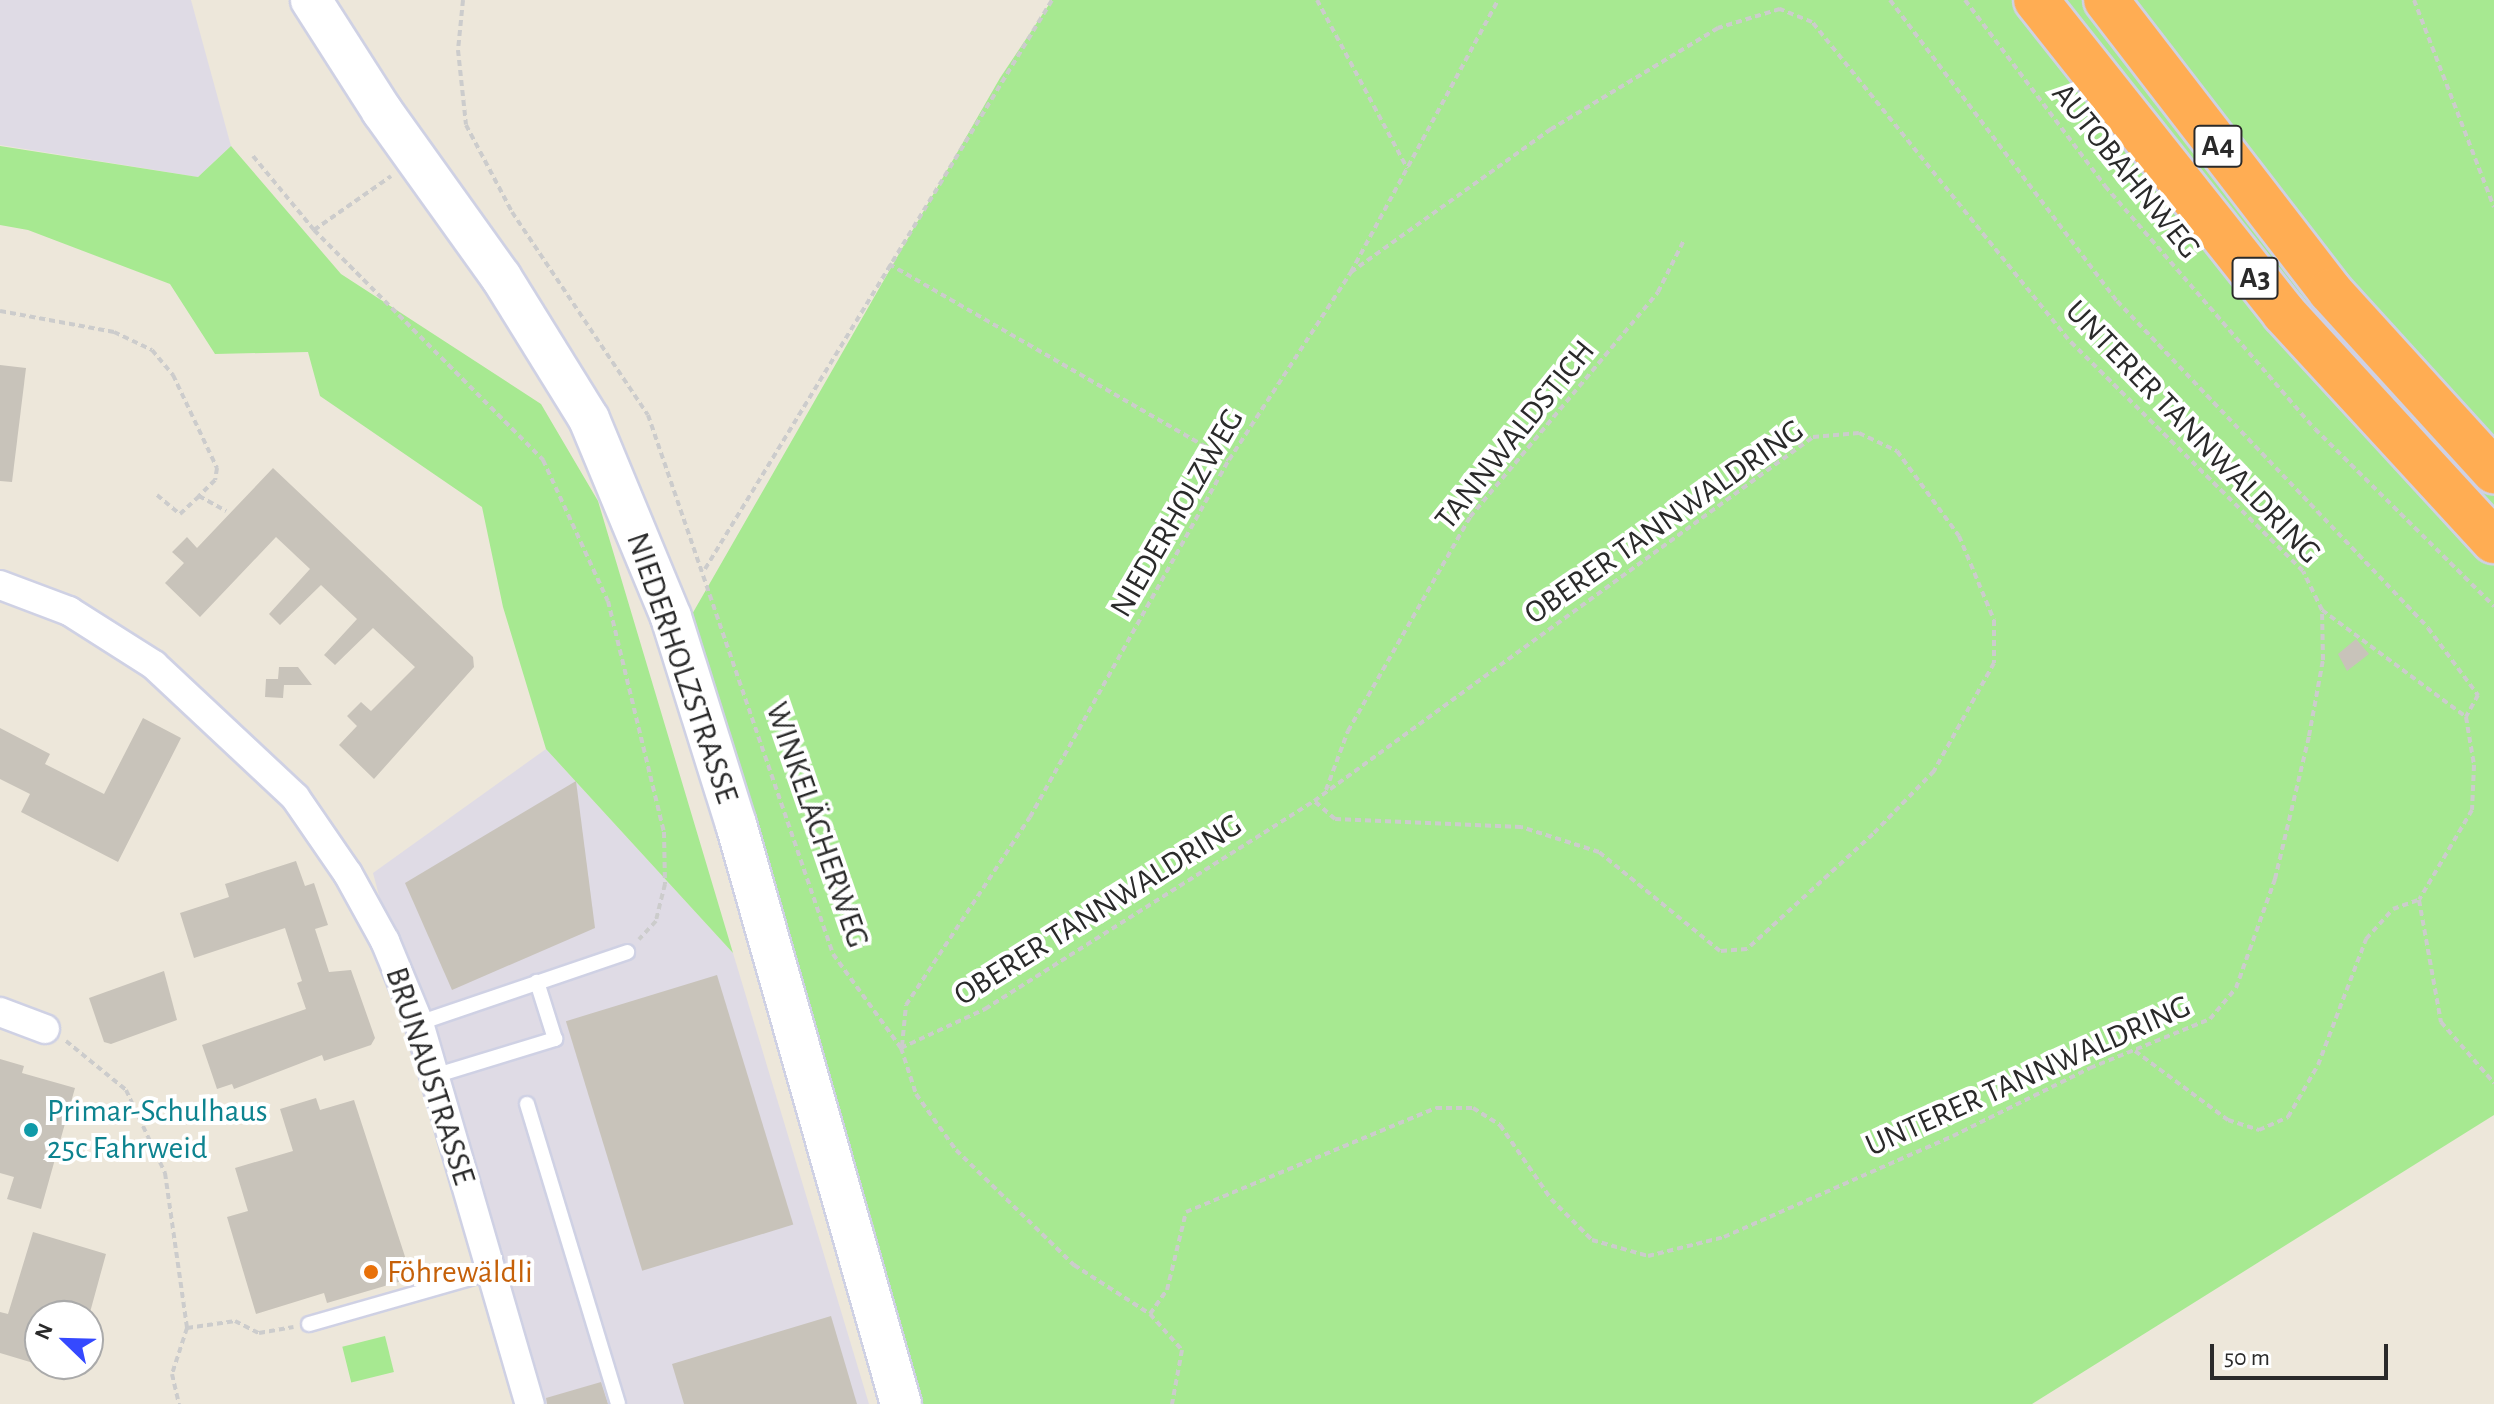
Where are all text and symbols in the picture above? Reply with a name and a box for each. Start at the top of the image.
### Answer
street label: AUTOBAHNWEG [2044,76,2208,266]
road number: A4 [2192,120,2244,172]
road number: A3 [2231,252,2279,304]
street label: UNTERER TANNWALDRING [2057,292,2329,572]
street label: TANNWALDSTICH [1427,332,1603,538]
street label: NIEDERHOLZWEG [1102,402,1252,624]
street label: OBERER TANNWALDRING [1517,411,1811,633]
street label: NIEDERHOLZSTRASSE [618,528,746,808]
street label: WINKELÄCHERWEG [757,697,877,953]
street label: OBERER TANNWALDRING [947,806,1249,1014]
street label: BRUNAUSTRASSE [377,962,483,1190]
street label: UNTERER TANNWALDRING [1860,987,2196,1165]
place label: Primar-Schulhaus 25c Fahrweid [47,1093,268,1168]
marker: Primar-Schulhaus 25c Fahrweid [22,1121,40,1139]
place label: Föhrewäldli [387,1253,533,1291]
marker: Föhrewäldli [362,1263,380,1281]
north arrow [24,1300,104,1380]
text: N [31,1320,57,1343]
scale bar [2214,1328,2392,1378]
text: 50 m [2224,1346,2270,1370]

